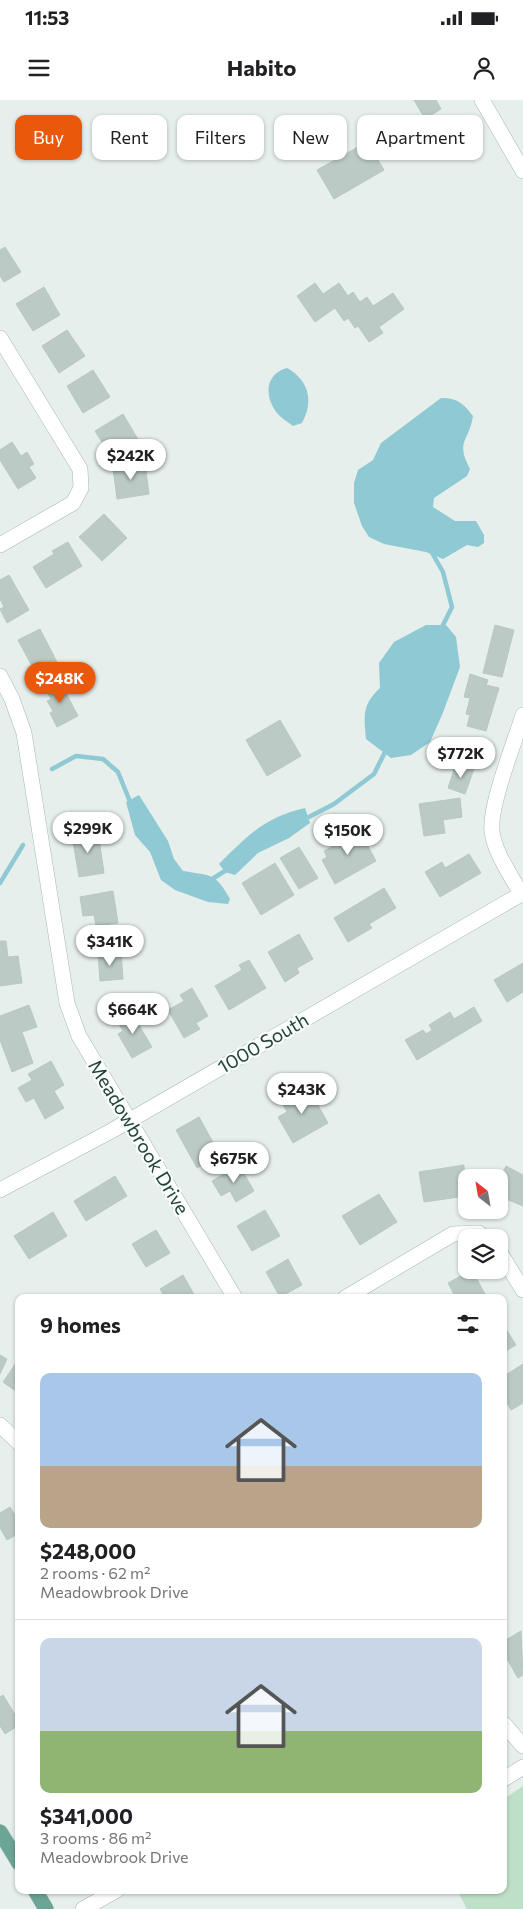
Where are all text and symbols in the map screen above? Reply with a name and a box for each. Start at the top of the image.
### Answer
text: 11:53 [25,6,69,29]
icon: menu [25,54,53,82]
text: Habito [227,54,296,81]
icon: person [470,54,498,82]
chip: Buy [15,115,82,160]
chip: Rent [92,115,167,160]
chip: Filters [177,115,264,160]
chip: New [274,115,347,160]
chip: Apartment [357,115,483,160]
pin: $242K [96,438,166,481]
text: $242K [107,445,155,464]
pin: $248K [25,662,95,704]
text: $248K [36,668,84,687]
pin: $772K [426,736,496,779]
text: $772K [437,743,485,762]
pin: $299K [53,812,123,854]
pin: $150K [313,814,383,856]
text: $299K [63,818,113,837]
text: $150K [324,820,372,839]
pin: $341K [75,924,145,967]
text: $341K [87,931,133,950]
pin: $664K [98,992,168,1035]
text: $664K [108,999,158,1018]
street label: 1000 South [213,1007,312,1078]
street label: Meadowbrook Drive [84,1055,195,1218]
pin: $243K [267,1072,337,1115]
text: $243K [278,1079,326,1098]
pin: $675K [199,1142,269,1184]
text: $675K [210,1148,258,1167]
north arrow [458,1169,508,1219]
map controls [458,1169,508,1279]
button: layers [458,1229,508,1279]
icon: filters [454,1310,482,1338]
text: 9 homes [40,1312,121,1337]
icon: home [216,1405,306,1495]
text: $248,000 [40,1538,136,1563]
text: 2 rooms · 62 m² [40,1563,150,1582]
text: Meadowbrook Drive [40,1582,189,1601]
icon: home [216,1671,306,1761]
text: $341,000 [40,1803,133,1828]
text: 3 rooms · 86 m² [40,1828,151,1847]
text: Meadowbrook Drive [40,1847,189,1866]

